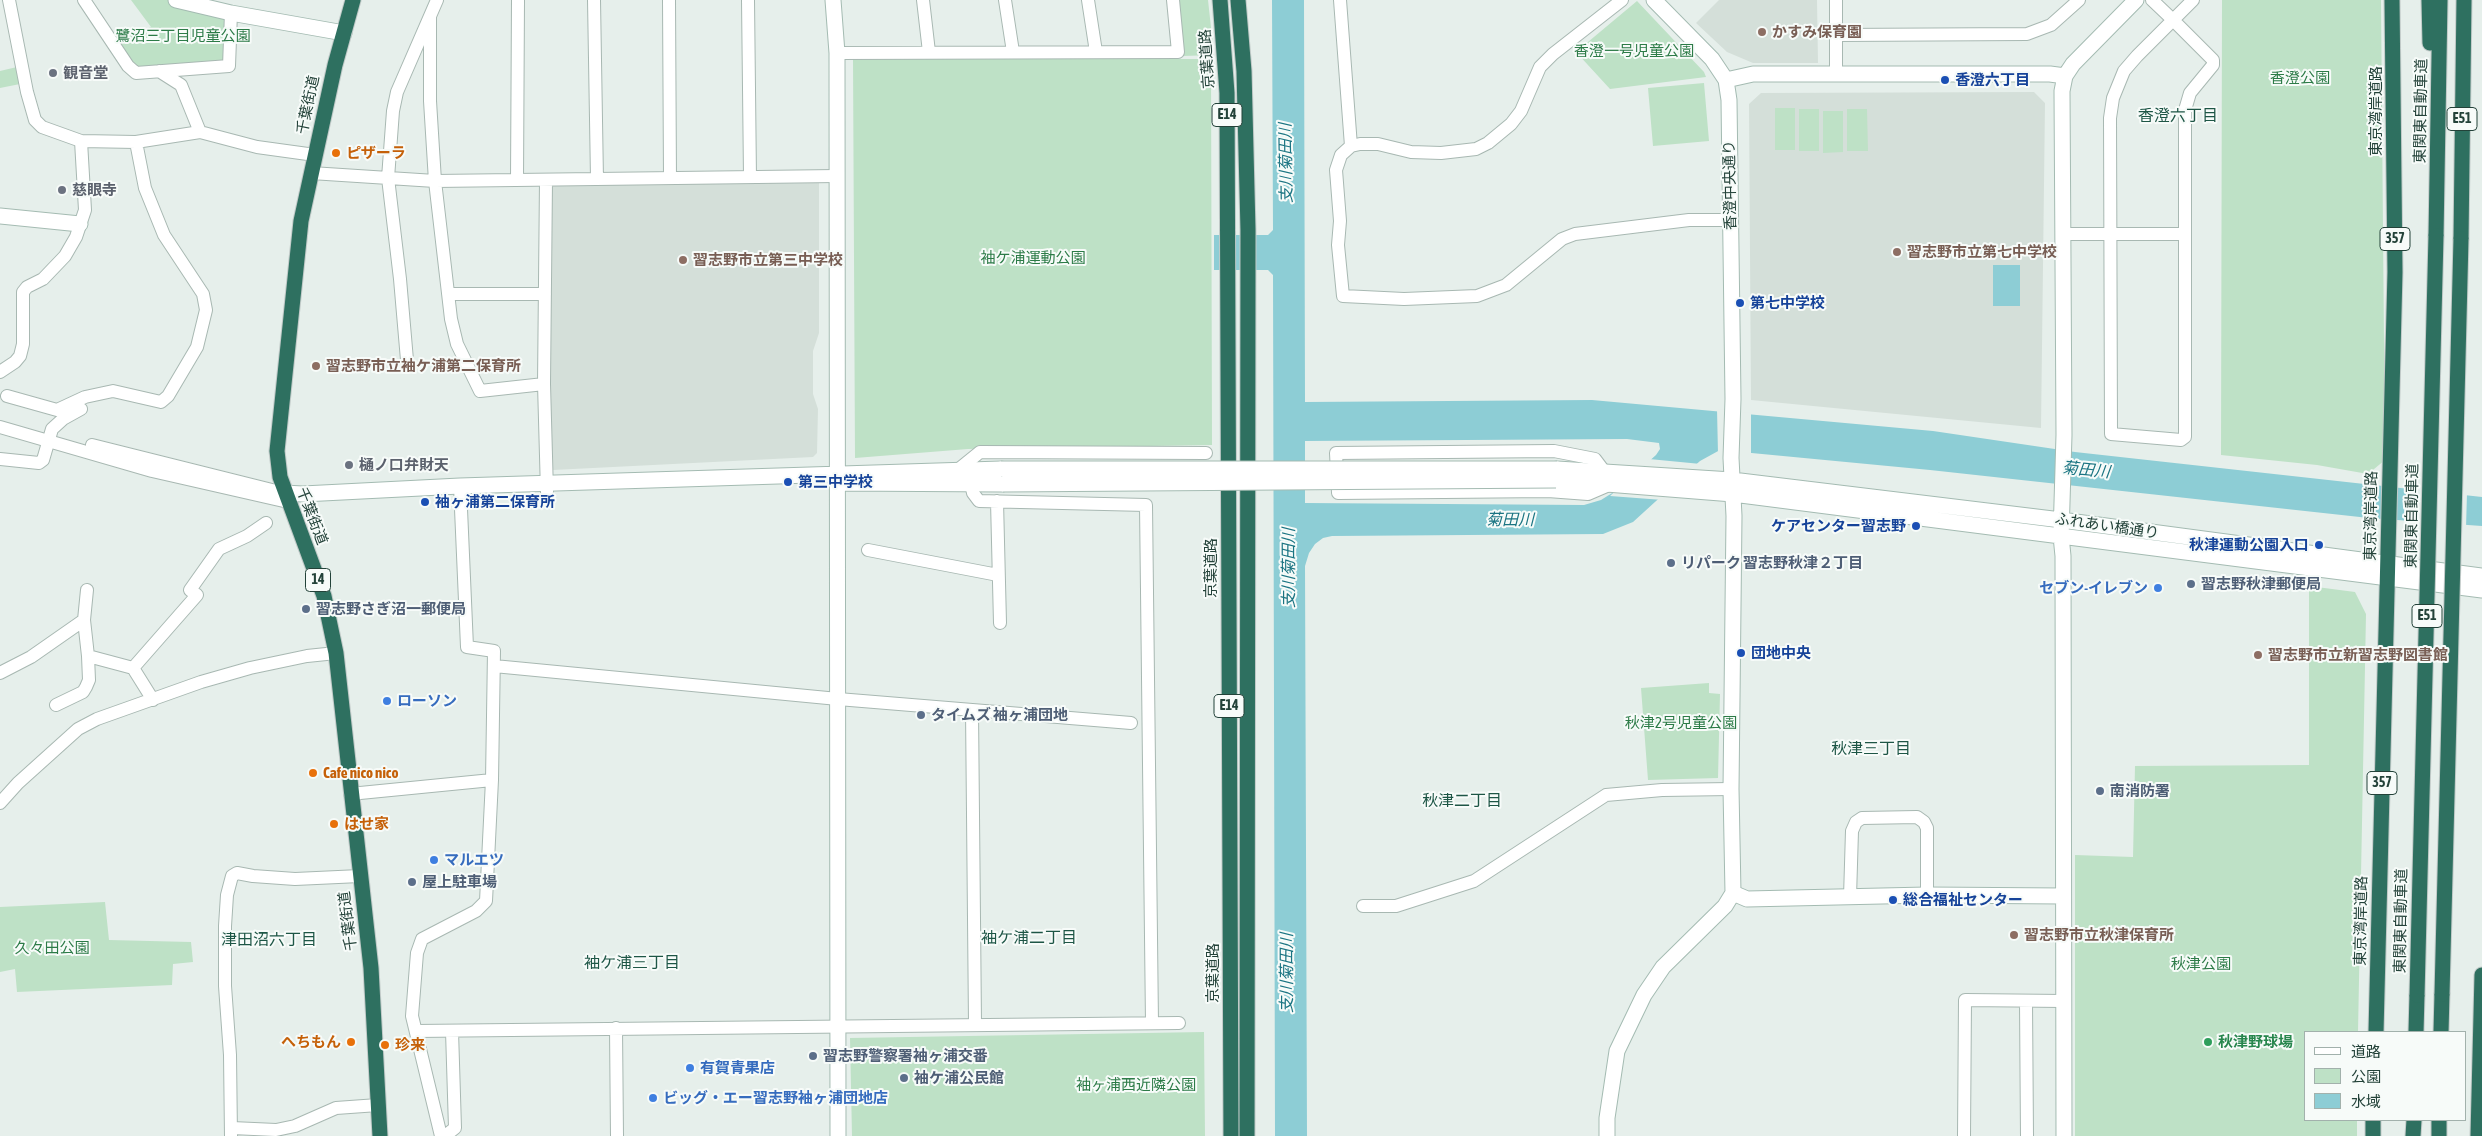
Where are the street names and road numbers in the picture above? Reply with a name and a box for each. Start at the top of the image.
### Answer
street label: 京葉道路 [1196,28,1218,90]
street label: 東関東自動車道 [2411,58,2431,164]
street label: 東京湾岸道路 [2367,66,2385,156]
street label: 千葉街道 [293,74,323,136]
road number: E14 [1212,104,1242,126]
road number: E51 [2447,108,2477,130]
street label: 香澄中央通り [1720,140,1740,230]
road number: 357 [2380,228,2410,250]
street label: 東関東自動車道 [2402,463,2422,569]
street label: 東京湾岸道路 [2361,471,2381,561]
street label: 千葉街道 [293,485,331,547]
street label: ふれあい橋通り [2054,510,2160,542]
street label: 京葉道路 [1202,538,1220,598]
road number: 14 [306,568,330,592]
road number: E51 [2412,604,2442,628]
road number: E14 [1214,694,1244,718]
road number: 357 [2367,771,2397,794]
street label: 東関東自動車道 [2391,868,2411,974]
street label: 東京湾岸道路 [2351,876,2371,966]
street label: 千葉街道 [335,890,361,952]
street label: 京葉道路 [1204,943,1222,1003]

